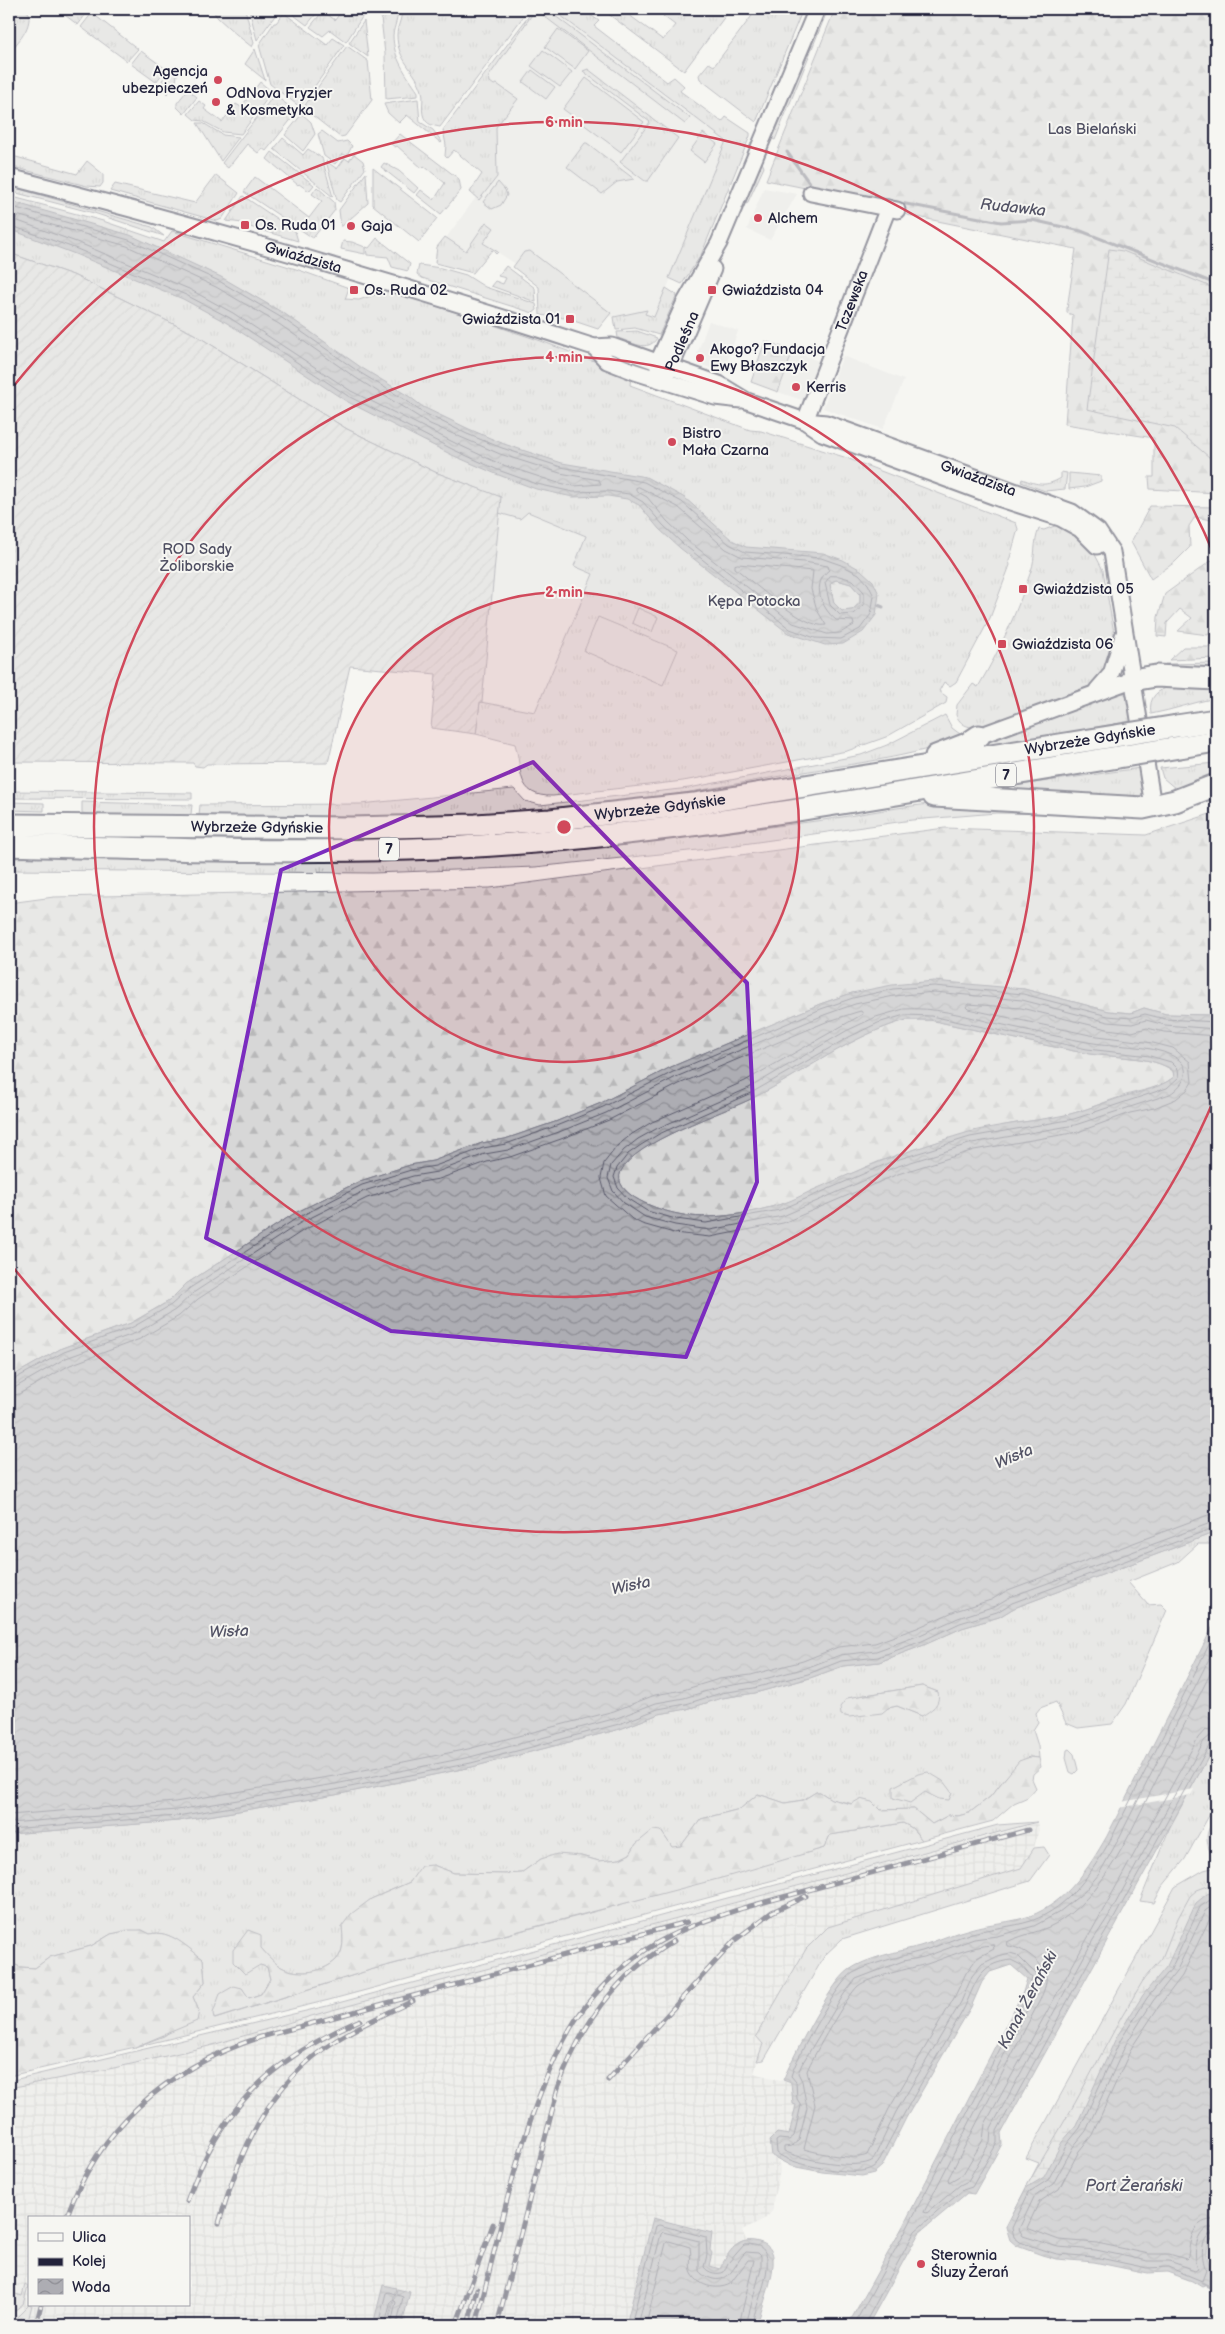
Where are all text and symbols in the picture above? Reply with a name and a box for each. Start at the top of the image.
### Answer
place label: Agencja ubezpieczeń [122,62,208,98]
marker: Agencja ubezpieczeń [212,74,224,86]
place label: OdNova Fryzjer & Kosmetyka [226,84,333,120]
marker: OdNova Fryzjer & Kosmetyka [210,96,222,108]
text: 6 min [545,113,583,132]
park label: Las Bielański [1048,120,1136,139]
water label: Rudawka [979,195,1047,221]
place label: Alchem [768,209,818,228]
marker: Alchem [752,212,764,224]
place label: Os. Ruda 01 [255,216,336,235]
place label: Gaja [361,217,393,236]
marker: Os. Ruda 01 [239,219,251,231]
marker: Gaja [345,220,357,232]
street label: Gwiaździsta [262,237,344,278]
street label: Tczewska [831,267,872,334]
place label: Os. Ruda 02 [364,281,448,300]
place label: Gwiaździsta 04 [722,281,823,300]
marker: Os. Ruda 02 [348,284,360,296]
marker: Gwiaździsta 04 [706,284,718,296]
street label: Podleśna [661,308,703,374]
place label: Gwiaździsta 01 [462,310,560,329]
marker: Gwiaździsta 01 [564,313,576,325]
place label: Akogo? Fundacja Ewy Błaszczyk [710,340,825,376]
text: 4 min [545,348,583,367]
marker: Akogo? Fundacja Ewy Błaszczyk [694,352,706,364]
place label: Kerris [806,378,847,397]
marker: Kerris [790,381,802,393]
place label: Bistro Mała Czarna [682,424,769,460]
marker: Bistro Mała Czarna [666,436,678,448]
street label: Gwiaździsta [938,456,1019,501]
park label: ROD Sady Żoliborskie [159,540,234,576]
place label: Gwiaździsta 05 [1033,580,1134,599]
text: 2 min [545,583,583,602]
marker: Gwiaździsta 05 [1017,583,1029,595]
park label: Kępa Potocka [707,592,801,611]
place label: Gwiaździsta 06 [1012,635,1113,654]
marker: Gwiaździsta 06 [996,638,1008,650]
street label: Wybrzeże Gdyńskie [1023,720,1157,760]
road number: 7 [996,764,1016,786]
street label: Wybrzeże Gdyńskie [593,790,727,825]
street label: Wybrzeże Gdyńskie [191,817,323,837]
centre of rings [555,818,573,836]
road number: 7 [379,838,399,861]
water label: Wisła [992,1440,1036,1474]
water label: Wisła [610,1573,652,1599]
water label: Wisła [209,1622,249,1642]
water label: Kanał Żerański [992,1945,1063,2052]
water label: Port Żerański [1086,2175,1184,2196]
legend [28,2216,190,2306]
text: Ulica [72,2228,106,2247]
place label: Sterownia Śluzy Żerań [931,2246,1009,2282]
text: Kolej [72,2252,106,2271]
marker: Sterownia Śluzy Żerań [915,2258,927,2270]
text: Woda [72,2278,110,2297]

